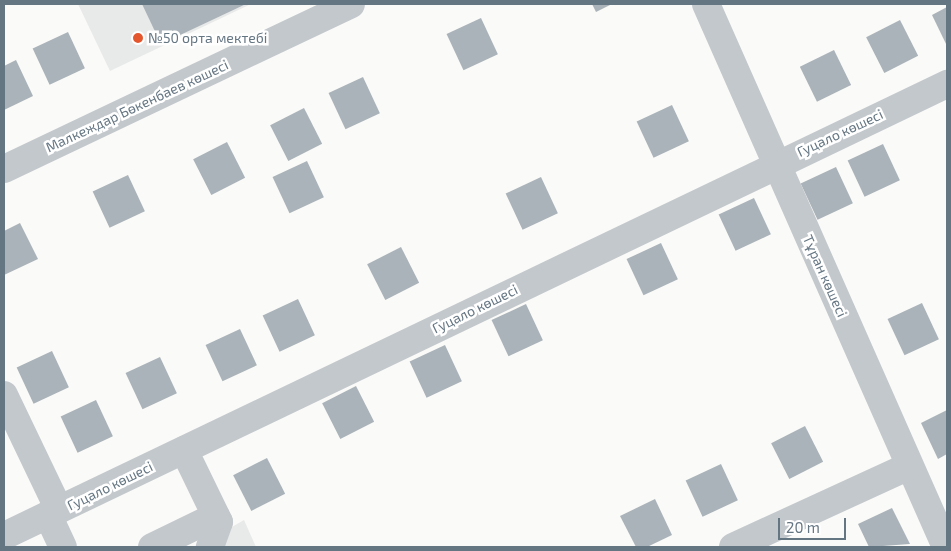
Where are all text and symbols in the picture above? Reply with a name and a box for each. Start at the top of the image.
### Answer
place label: №50 орта мектебі [148,30,267,46]
marker: №50 орта мектебі [132,32,144,44]
street label: Малкеждар Бөкенбаев көшесі [43,56,231,156]
street label: Гуцало көшесі [794,106,886,160]
street label: Тұран көшесі [799,232,851,320]
street label: Гуцало көшесі [429,281,521,337]
street label: Гуцало көшесі [64,458,156,514]
scale bar [781,508,848,540]
text: 20 m [786,518,820,536]

